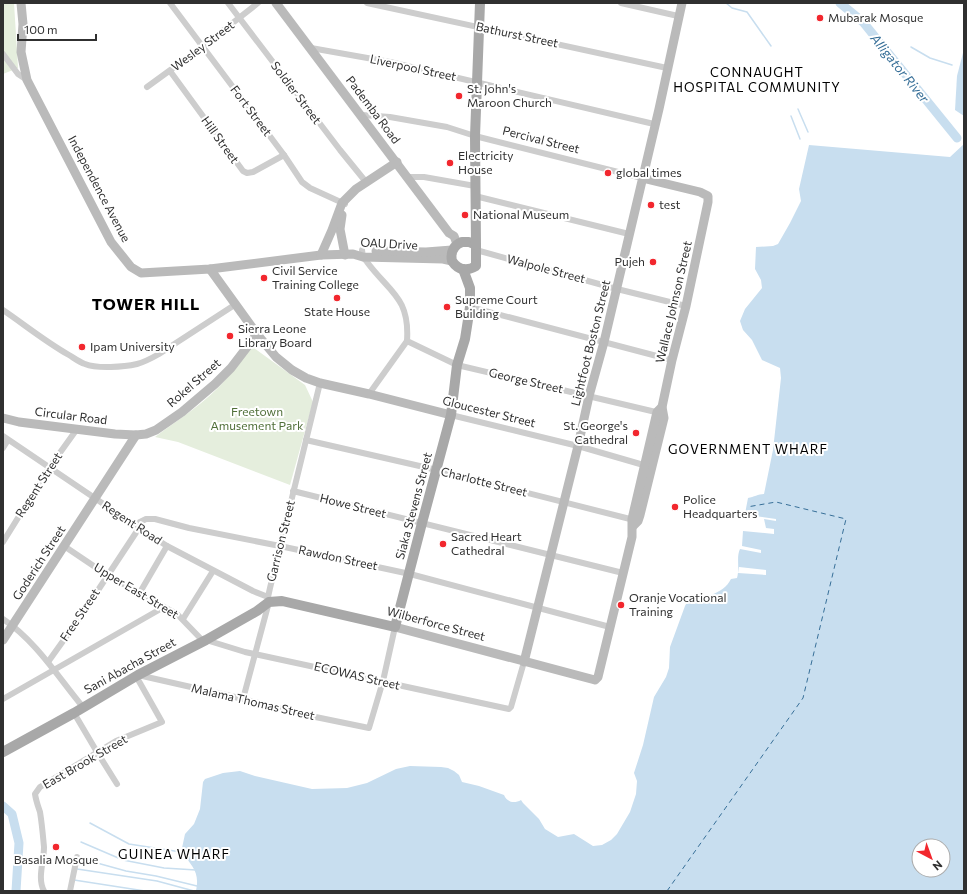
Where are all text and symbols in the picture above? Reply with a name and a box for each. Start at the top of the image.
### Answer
place label: Mubarak Mosque [828,10,923,24]
marker: Mubarak Mosque [815,13,825,23]
scale bar [18,16,96,42]
street label: Wesley Street [168,17,237,73]
street label: Bathurst Street [475,18,560,50]
text: 100 m [24,22,58,36]
water label: Alligator River [867,30,933,106]
street label: Liverpool Street [369,51,458,83]
street label: Soldier Street [269,58,325,126]
district label: CONNAUGHT HOSPITAL COMMUNITY [673,64,841,95]
street label: Pademba Road [344,73,404,146]
place label: St. John's Maroon Church [467,81,552,109]
street label: Fort Street [228,82,275,139]
marker: St. John's Maroon Church [454,91,464,101]
street label: Hill Street [199,113,243,166]
street label: Percival Street [501,123,581,155]
street label: Independence Avenue [66,133,134,244]
place label: Electricity House [458,148,513,176]
marker: Electricity House [445,158,455,168]
place label: global times [616,165,682,179]
marker: global times [603,168,613,178]
place label: test [659,197,681,211]
marker: test [646,200,656,210]
place label: National Museum [473,207,569,221]
marker: National Museum [460,210,470,220]
street label: OAU Drive [360,235,418,251]
street label: Wallace Johnson Street [652,239,695,364]
street label: Walpole Street [505,251,587,285]
place label: Pujeh [615,254,645,268]
marker: Pujeh [648,257,658,267]
place label: Civil Service Training College [272,263,359,291]
marker: Civil Service Training College [259,273,269,283]
street label: Lightfoot Boston Street [568,278,613,407]
place label: Supreme Court Building [455,292,538,320]
marker: State House [332,293,342,303]
district label: TOWER HILL [92,294,200,313]
marker: Supreme Court Building [442,302,452,312]
place label: State House [304,304,370,318]
place label: Sierra Leone Library Board [238,321,312,349]
marker: Sierra Leone Library Board [225,331,235,341]
place label: Ipam University [90,339,175,353]
marker: Ipam University [77,342,87,352]
street label: Rokel Street [164,355,223,409]
street label: George Street [488,365,565,395]
street label: Gloucester Street [441,393,537,429]
street label: Circular Road [34,404,108,426]
park label: Freetown Amusement Park [210,404,304,432]
place label: St. George's Cathedral [563,418,628,446]
marker: St. George's Cathedral [631,428,641,438]
district label: GOVERNMENT WHARF [668,441,828,457]
street label: Regent Street [12,449,64,520]
street label: Siaka Stevens Street [392,451,434,561]
street label: Charlotte Street [440,464,529,499]
street label: Howe Street [319,490,388,520]
place label: Police Headquarters [683,492,758,520]
street label: Regent Road [100,498,165,547]
street label: Garrison Street [263,498,297,583]
marker: Police Headquarters [670,502,680,512]
street label: Goderich Street [9,522,68,602]
place label: Sacred Heart Cathedral [451,529,522,557]
marker: Sacred Heart Cathedral [438,539,448,549]
street label: Rawdon Street [297,542,379,572]
street label: Upper East Street [92,559,181,621]
street label: Free Street [57,586,102,643]
place label: Oranje Vocational Training [629,590,726,618]
marker: Oranje Vocational Training [616,600,626,610]
street label: Wilberforce Street [386,603,487,643]
street label: Sani Abacha Street [81,634,178,696]
street label: ECOWAS Street [313,658,402,692]
street label: Malama Thomas Street [190,680,316,722]
street label: East Brook Street [40,731,129,791]
north arrow [911,838,951,878]
marker: Basalia Mosque [51,842,61,852]
district label: GUINEA WHARF [118,846,230,862]
place label: Basalia Mosque [14,852,98,866]
text: N [931,858,945,874]

